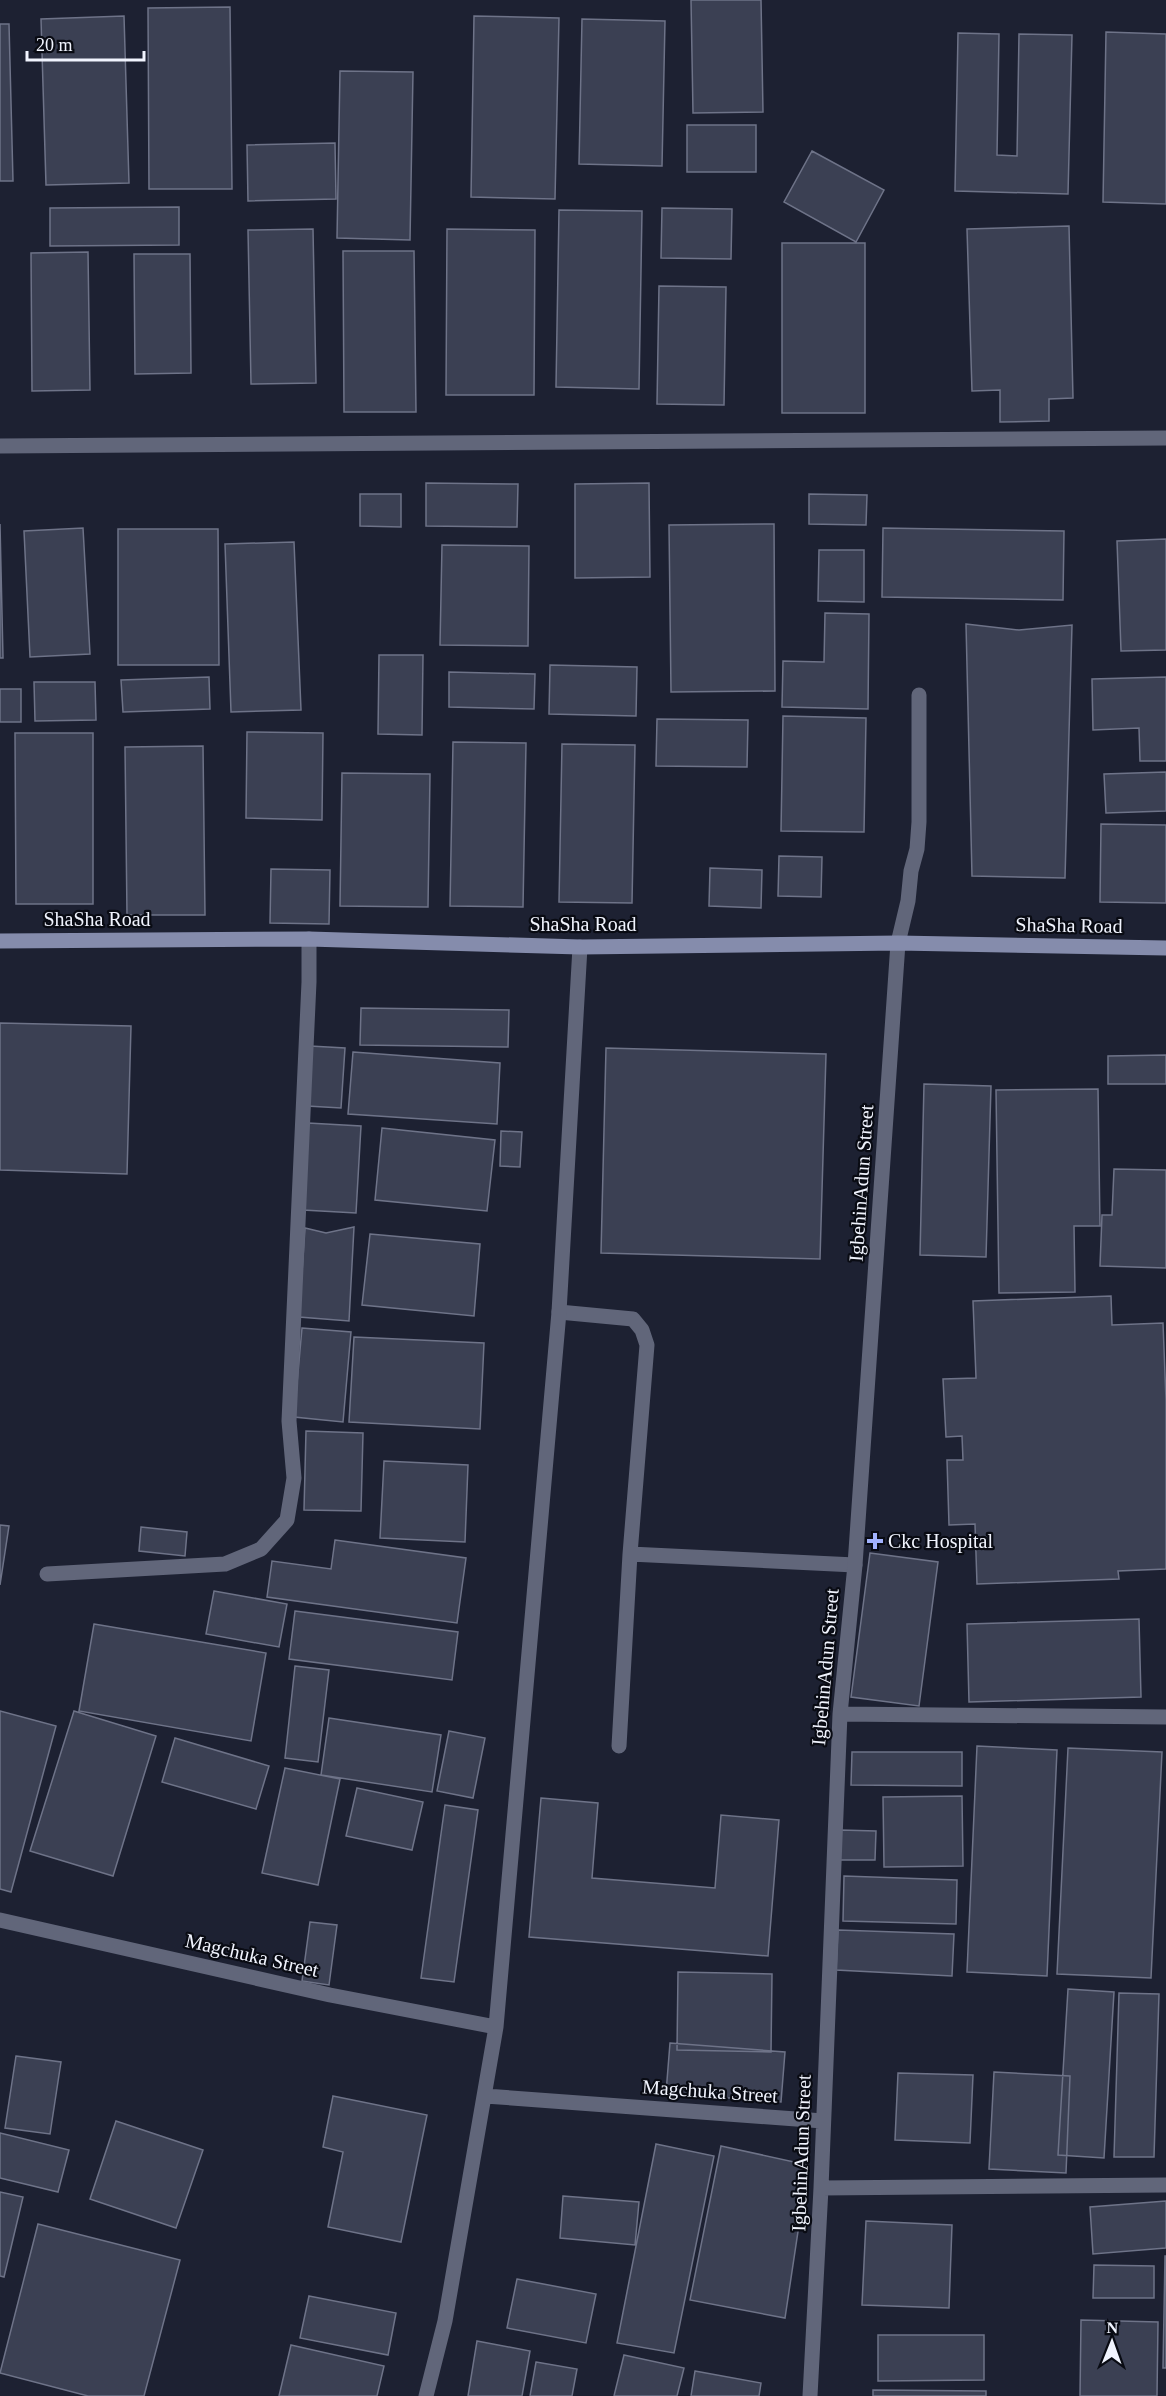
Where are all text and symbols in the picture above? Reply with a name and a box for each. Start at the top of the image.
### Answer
scale bar [27,24,144,62]
text: 20 m [36,35,73,55]
street label: ShaSha Road [43,908,151,930]
street label: ShaSha Road [529,913,637,935]
street label: ShaSha Road [1015,913,1123,937]
street label: IgbehinAdun Street [845,1103,878,1262]
place label: Ckc Hospital [888,1530,993,1553]
marker: Ckc Hospital [866,1532,884,1550]
street label: IgbehinAdun Street [807,1587,844,1746]
street label: Magchuka Street [183,1929,321,1982]
street label: IgbehinAdun Street [787,2074,816,2232]
street label: Magchuka Street [641,2075,779,2108]
north arrow [1082,2312,1142,2372]
text: N [1106,2319,1119,2336]

